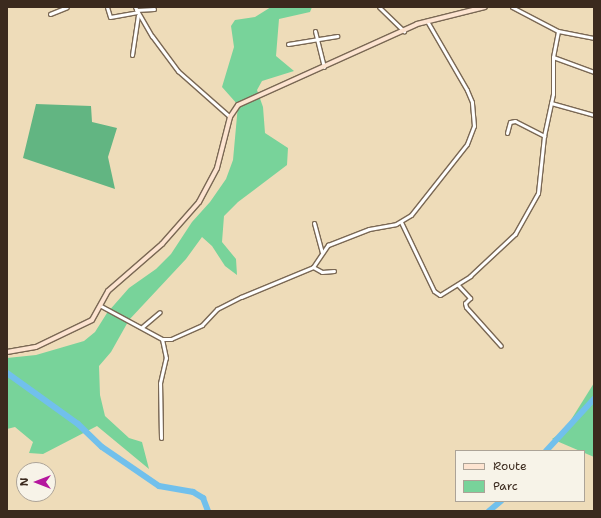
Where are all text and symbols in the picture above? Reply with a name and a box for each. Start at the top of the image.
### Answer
legend [455,450,585,502]
text: Route [493,458,527,474]
north arrow [16,462,56,502]
text: N [17,478,32,486]
text: Parc [493,478,518,494]

